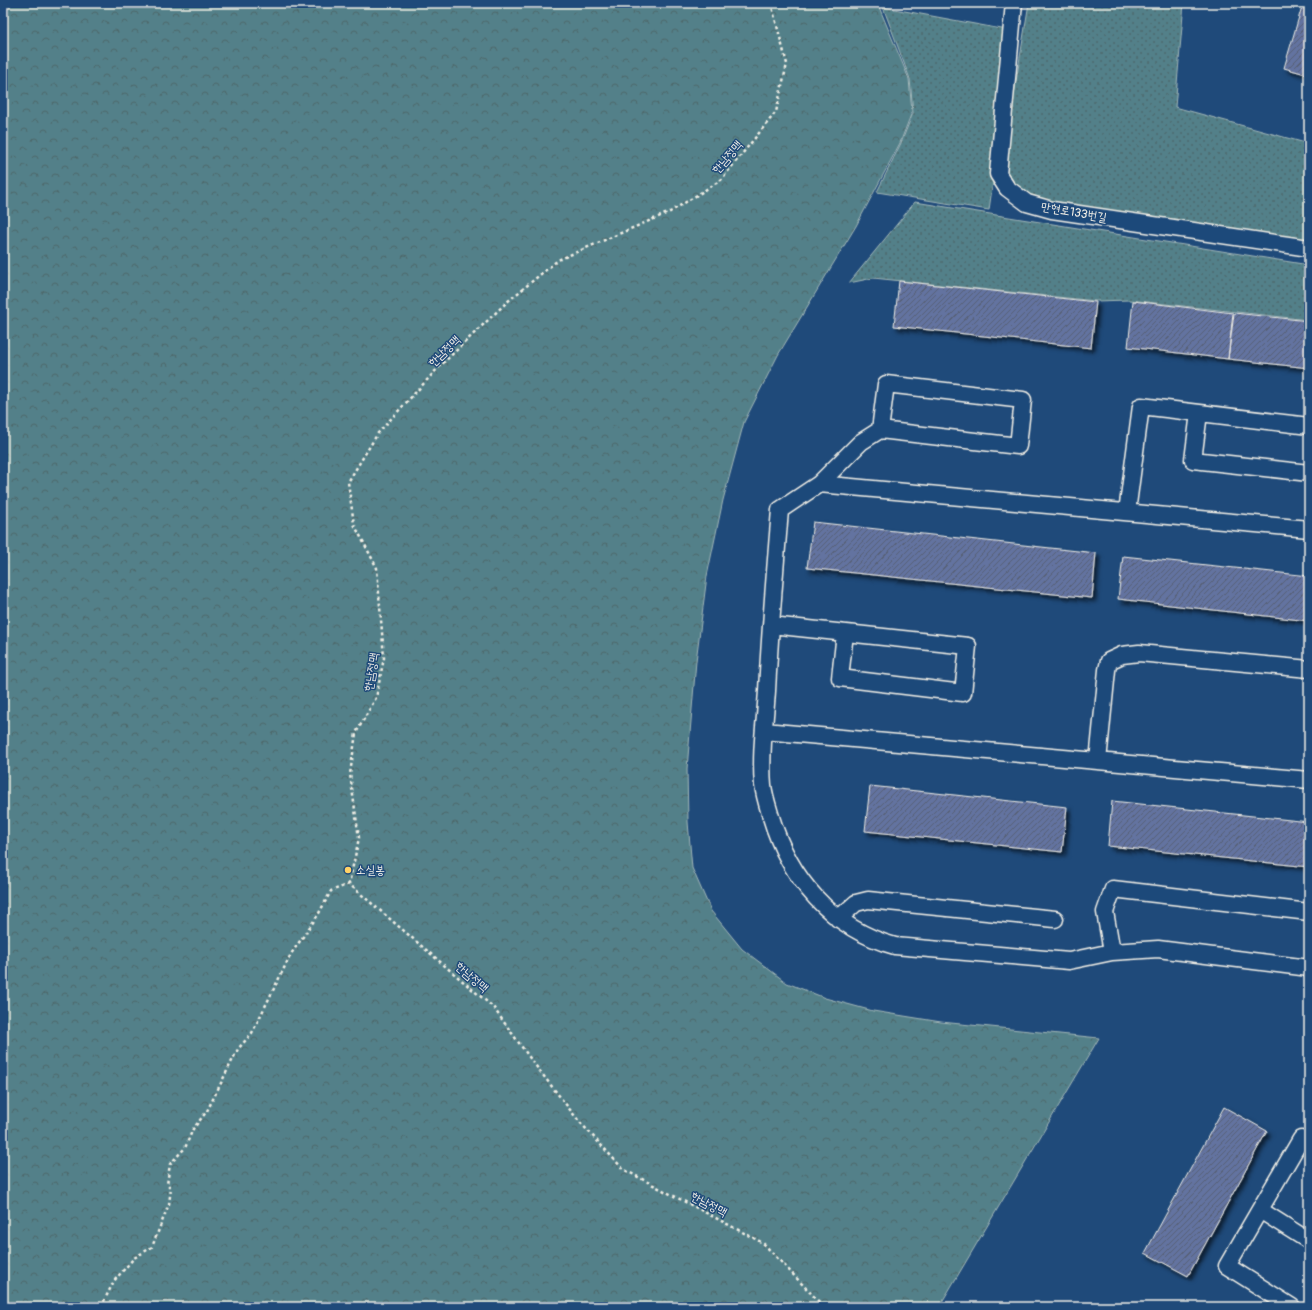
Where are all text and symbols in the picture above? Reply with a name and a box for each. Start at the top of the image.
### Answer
street label: 한남정맥 [709,138,746,177]
street label: 만현로133번길 [1040,199,1108,226]
street label: 한남정맥 [425,333,463,370]
street label: 한남정맥 [361,652,382,692]
place label: 소실봉 [356,863,385,878]
marker: 소실봉 [343,865,353,875]
street label: 한남정맥 [452,959,491,996]
street label: 한남정맥 [688,1189,729,1220]

